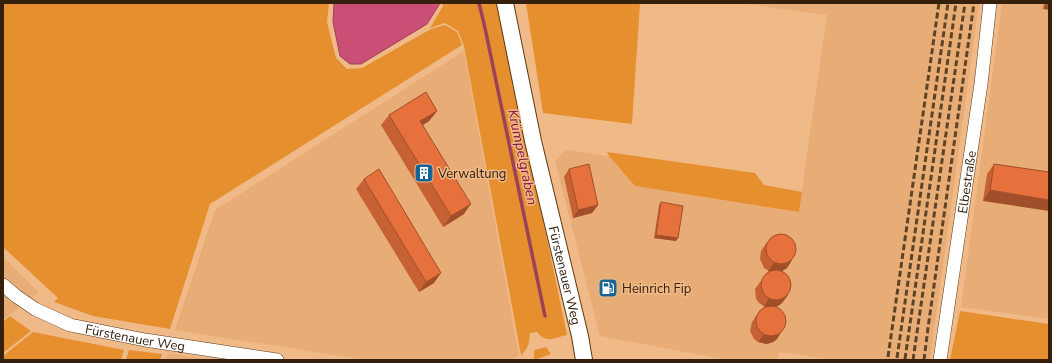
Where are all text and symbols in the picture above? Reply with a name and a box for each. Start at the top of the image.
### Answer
water label: Krümpelgraben [503,107,542,207]
street label: Elbestraße [954,149,981,215]
building icon: Verwaltung [413,162,435,184]
place label: Verwaltung [437,165,506,183]
street label: Fürstenauer Weg [544,224,585,327]
fuel station icon: Heinrich Fip [597,277,619,299]
place label: Heinrich Fip [622,280,691,298]
street label: Fürstenauer Weg [84,320,186,356]

